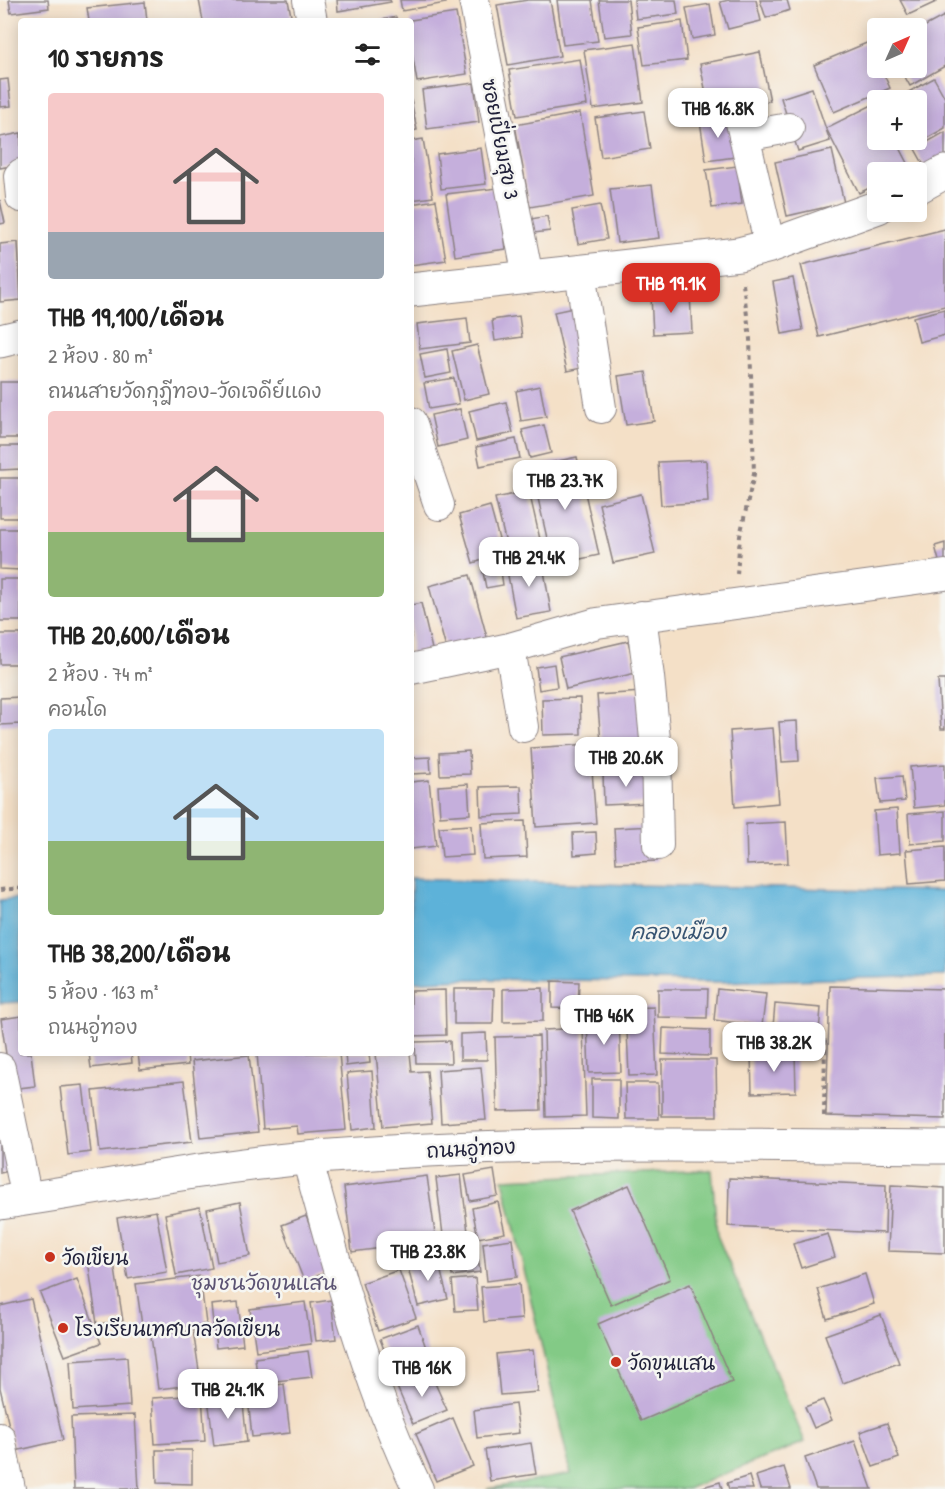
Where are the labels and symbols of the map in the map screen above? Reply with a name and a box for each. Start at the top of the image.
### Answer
north arrow [867,18,927,78]
street label: ซอยเปี่ยมสุข 3 [473,76,531,202]
pin: THB 16.8K [649,88,787,139]
pin: THB 19.1K [602,263,740,314]
pin: THB 23.7K [496,460,634,511]
pin: THB 29.4K [460,537,598,588]
pin: THB 20.6K [557,737,695,788]
water label: คลองเมือง [631,917,727,946]
pin: THB 46K [549,995,659,1046]
pin: THB 38.2K [705,1022,843,1073]
street label: ถนนอู่ทอง [426,1132,517,1167]
pin: THB 23.8K [359,1231,497,1282]
place label: วัดเขียน [62,1244,129,1271]
marker: วัดเขียน [43,1250,57,1264]
district label: ชุมชนวัดขุนแสน [191,1268,337,1299]
place label: โรงเรียนเทศบาลวัดเขียน [75,1315,280,1342]
marker: โรงเรียนเทศบาลวัดเขียน [56,1321,70,1335]
pin: THB 16K [367,1347,477,1398]
place label: วัดขุนแสน [628,1349,715,1379]
marker: วัดขุนแสน [609,1355,623,1369]
pin: THB 24.1K [159,1369,297,1420]

